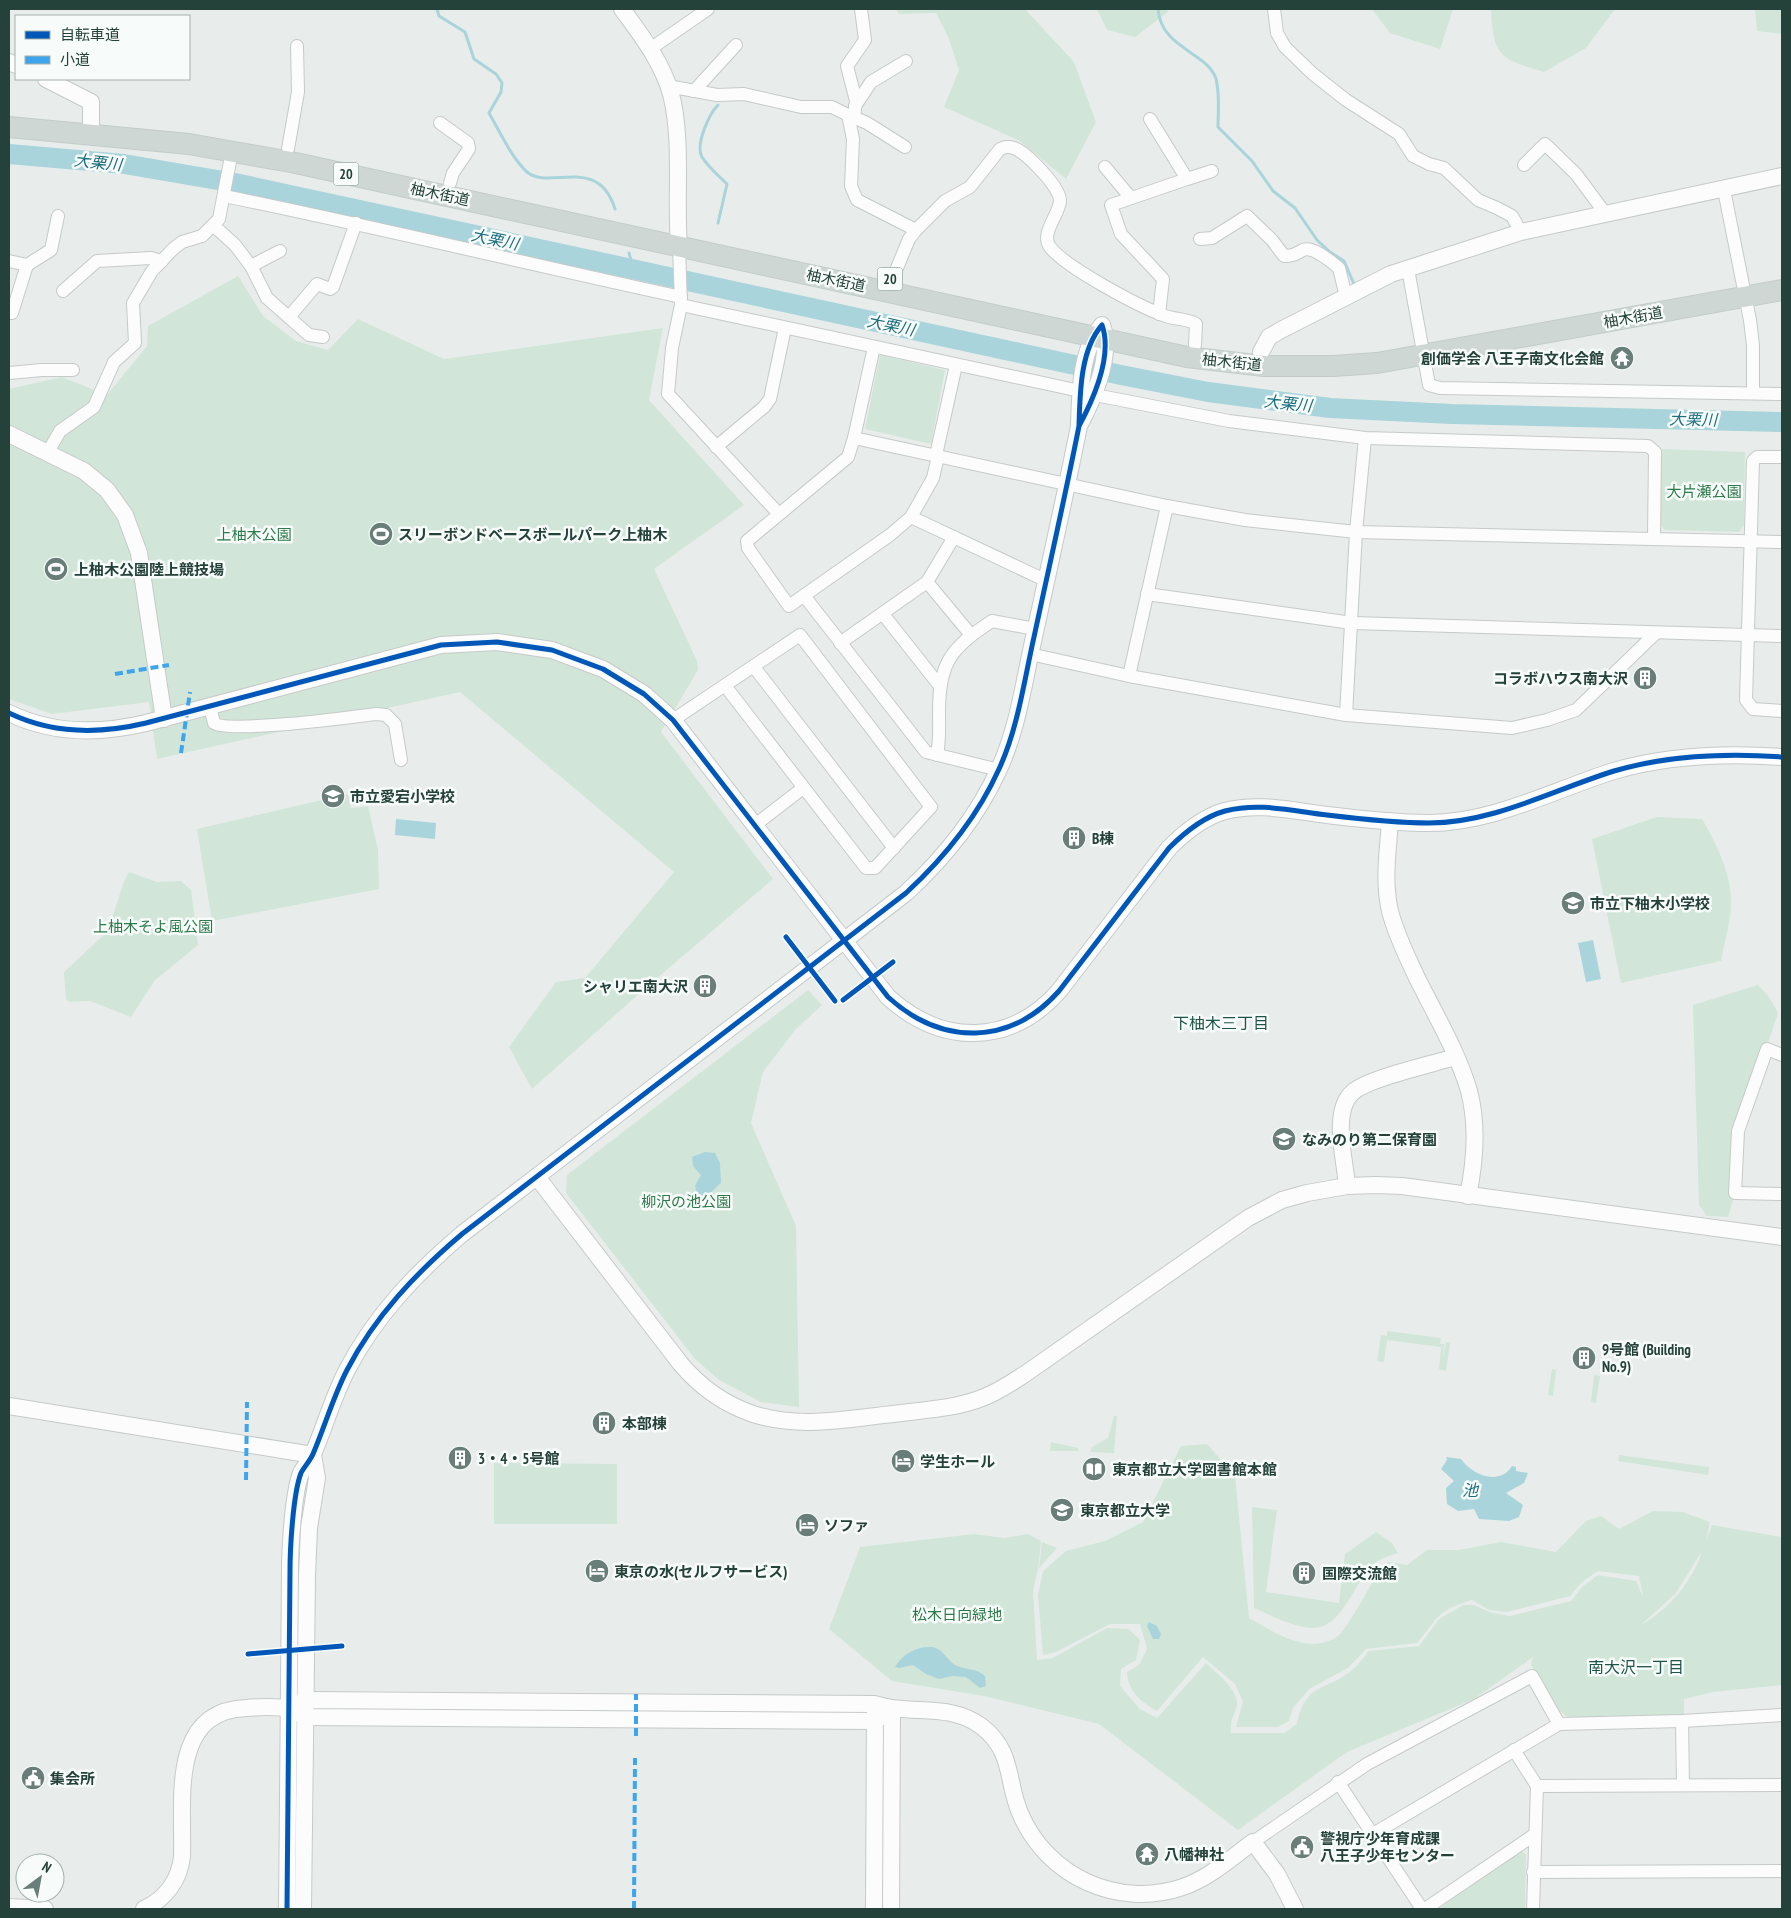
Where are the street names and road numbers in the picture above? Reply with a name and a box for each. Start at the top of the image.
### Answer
road number: 20 [334,162,358,185]
street label: 柚木街道 [409,178,471,210]
street label: 柚木街道 [805,264,867,296]
road number: 20 [878,268,902,290]
street label: 柚木街道 [1602,302,1664,332]
street label: 柚木街道 [1201,349,1263,375]

